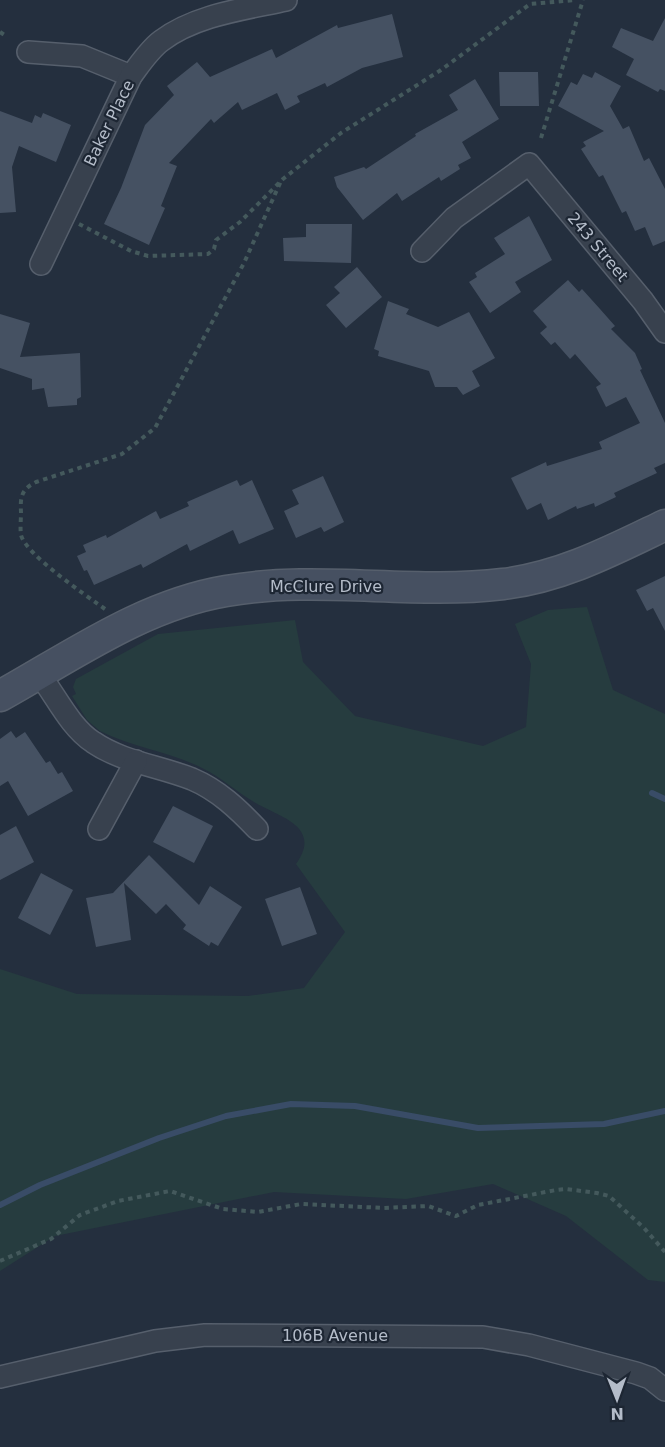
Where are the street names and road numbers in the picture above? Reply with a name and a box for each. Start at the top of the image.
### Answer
street label: Baker Place [80,77,138,169]
street label: 243 Street [564,209,632,285]
street label: McClure Drive [270,577,382,596]
street label: 106B Avenue [282,1326,388,1345]

